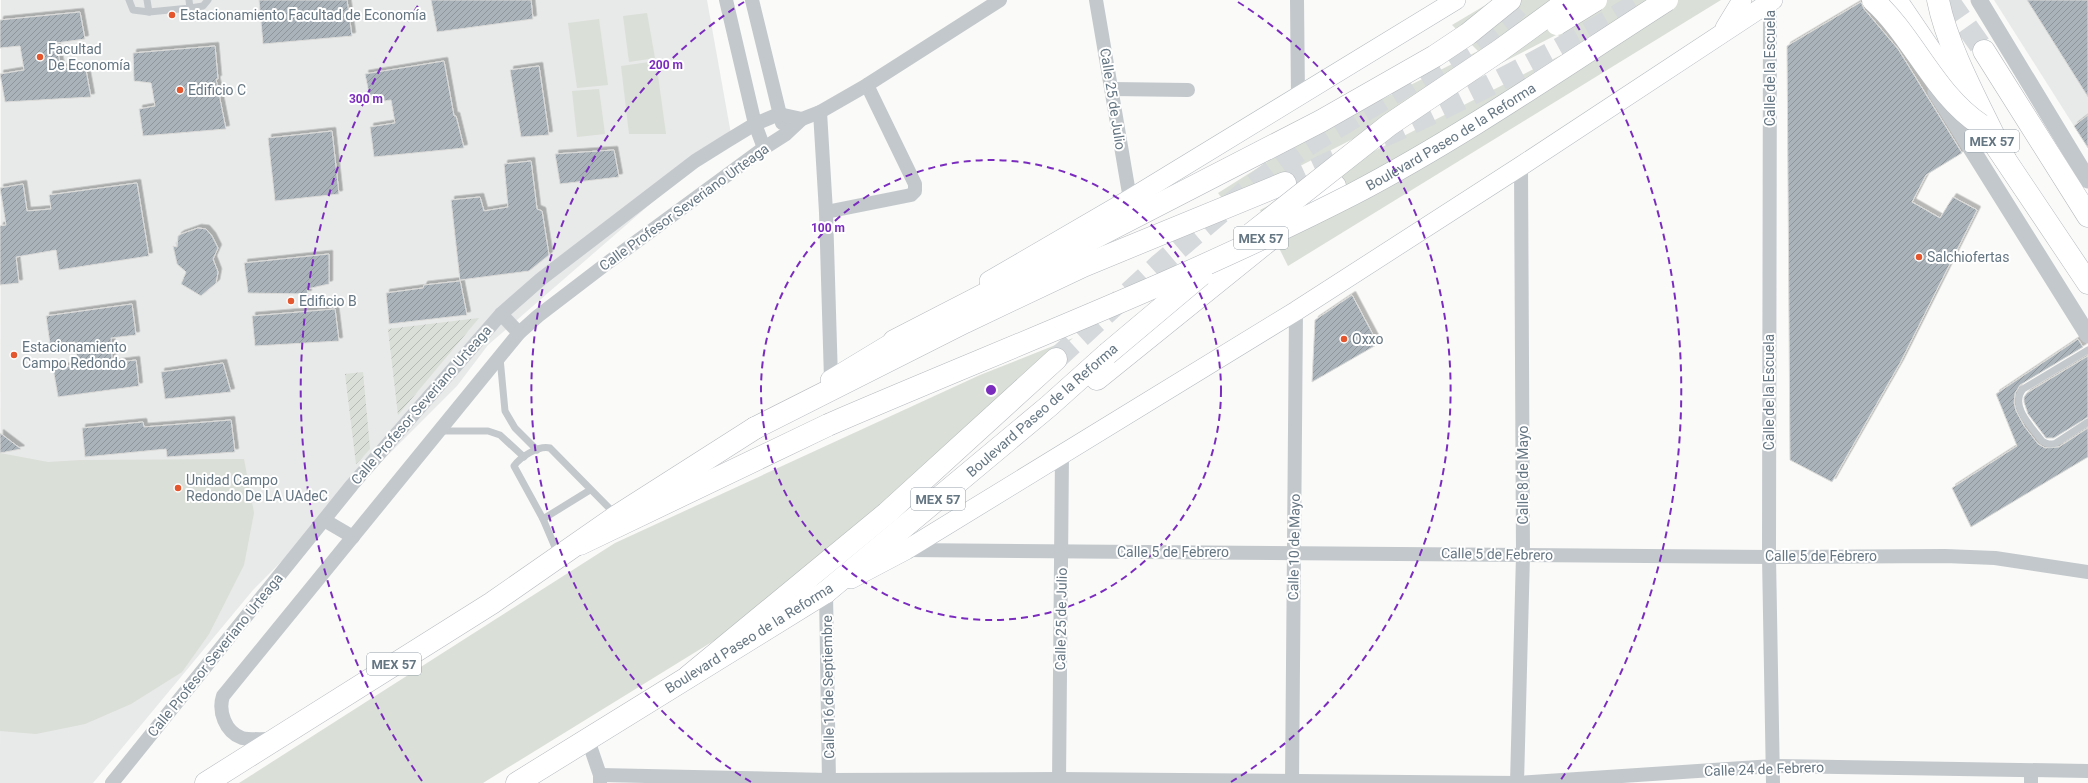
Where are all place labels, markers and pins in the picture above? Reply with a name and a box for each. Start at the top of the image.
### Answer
place label: Estacionamiento Facultad de Economía [180,7,426,23]
marker: Estacionamiento Facultad de Economía [167,10,177,20]
place label: Facultad De Economía [48,41,130,73]
marker: Facultad De Economía [35,52,45,62]
place label: Edificio C [188,82,246,98]
marker: Edificio C [175,85,185,95]
place label: Salchiofertas [1927,249,2009,265]
marker: Salchiofertas [1914,252,1924,262]
place label: Edificio B [299,293,357,309]
marker: Edificio B [286,296,296,306]
place label: Oxxo [1352,331,1383,347]
marker: Oxxo [1339,334,1349,344]
place label: Estacionamiento Campo Redondo [22,339,127,371]
marker: Estacionamiento Campo Redondo [9,350,19,360]
centre of rings [984,383,998,397]
place label: Unidad Campo Redondo De LA UAdeC [186,472,328,504]
marker: Unidad Campo Redondo De LA UAdeC [173,483,183,493]

